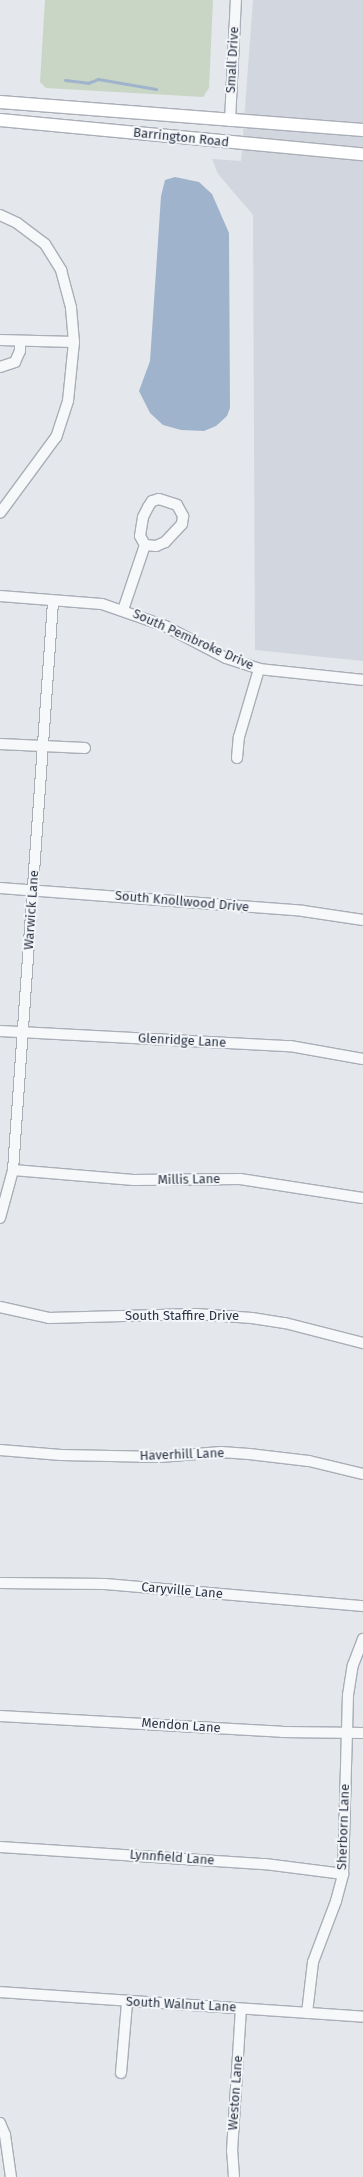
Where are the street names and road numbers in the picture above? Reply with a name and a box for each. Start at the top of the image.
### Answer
street label: Small Drive [223,26,243,94]
street label: Barrington Road [132,125,230,151]
street label: South Pembroke Drive [130,606,256,674]
street label: Warwick Lane [21,870,43,950]
street label: South Knollwood Drive [114,888,250,916]
street label: Glenridge Lane [137,1031,227,1051]
street label: Millis Lane [158,1172,220,1188]
street label: South Staffire Drive [125,1308,239,1324]
street label: Haverhill Lane [139,1446,225,1464]
street label: Caryville Lane [141,1580,223,1602]
street label: Mendon Lane [141,1715,221,1737]
street label: Sherborn Lane [335,1784,353,1870]
street label: Lynnfield Lane [129,1847,215,1869]
street label: South Walnut Lane [125,1994,237,2016]
street label: Weston Lane [226,2055,246,2131]

